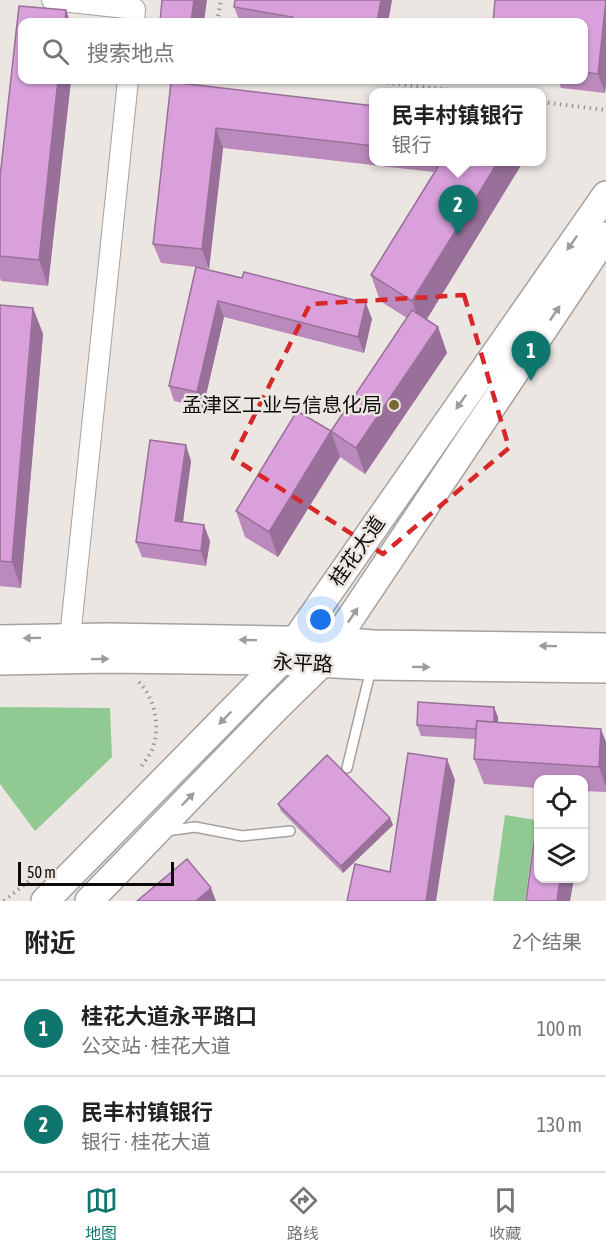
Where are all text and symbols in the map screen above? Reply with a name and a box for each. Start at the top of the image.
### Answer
search box [18,18,588,84]
icon: search [39,35,72,68]
text: 搜索地点 [87,40,175,66]
popup [369,88,546,166]
text: 民丰村镇银行 [391,102,524,128]
text: 银行 [391,133,431,156]
pin: 2 [438,186,478,235]
one-way arrow [567,235,579,250]
one-way arrow [549,305,560,321]
pin: 1 [512,332,550,381]
place label: 孟津区工业与信息化局 [182,393,382,416]
one-way arrow [455,394,467,410]
marker: 孟津区工业与信息化局 [387,398,401,412]
street label: 桂花大道 [324,511,389,590]
your location [306,605,335,634]
one-way arrow [347,606,358,623]
one-way arrow [22,634,41,643]
one-way arrow [238,635,257,645]
one-way arrow [538,641,557,651]
street label: 永平路 [272,649,334,676]
one-way arrow [91,654,110,664]
one-way arrow [412,662,431,671]
one-way arrow [218,710,232,724]
map controls [534,775,588,883]
button: locate [534,775,588,829]
one-way arrow [180,792,194,806]
button: layers [534,829,588,883]
scale bar [18,859,174,886]
text: 50 m [27,863,56,881]
text: 附近 [24,928,76,958]
text: 2个结果 [513,930,582,953]
text: 桂花大道永平路口 [81,1003,257,1029]
text: 1 [39,1017,48,1040]
text: 100 m [537,1017,582,1040]
text: 公交站 · 桂花大道 [81,1034,231,1057]
text: 民丰村镇银行 [81,1099,213,1125]
text: 2 [39,1113,48,1136]
text: 130 m [537,1113,582,1136]
text: 银行 · 桂花大道 [81,1130,211,1153]
tab: 地图 [85,1184,118,1244]
tab: 路线 [287,1184,320,1244]
tab: 收藏 [489,1184,522,1244]

